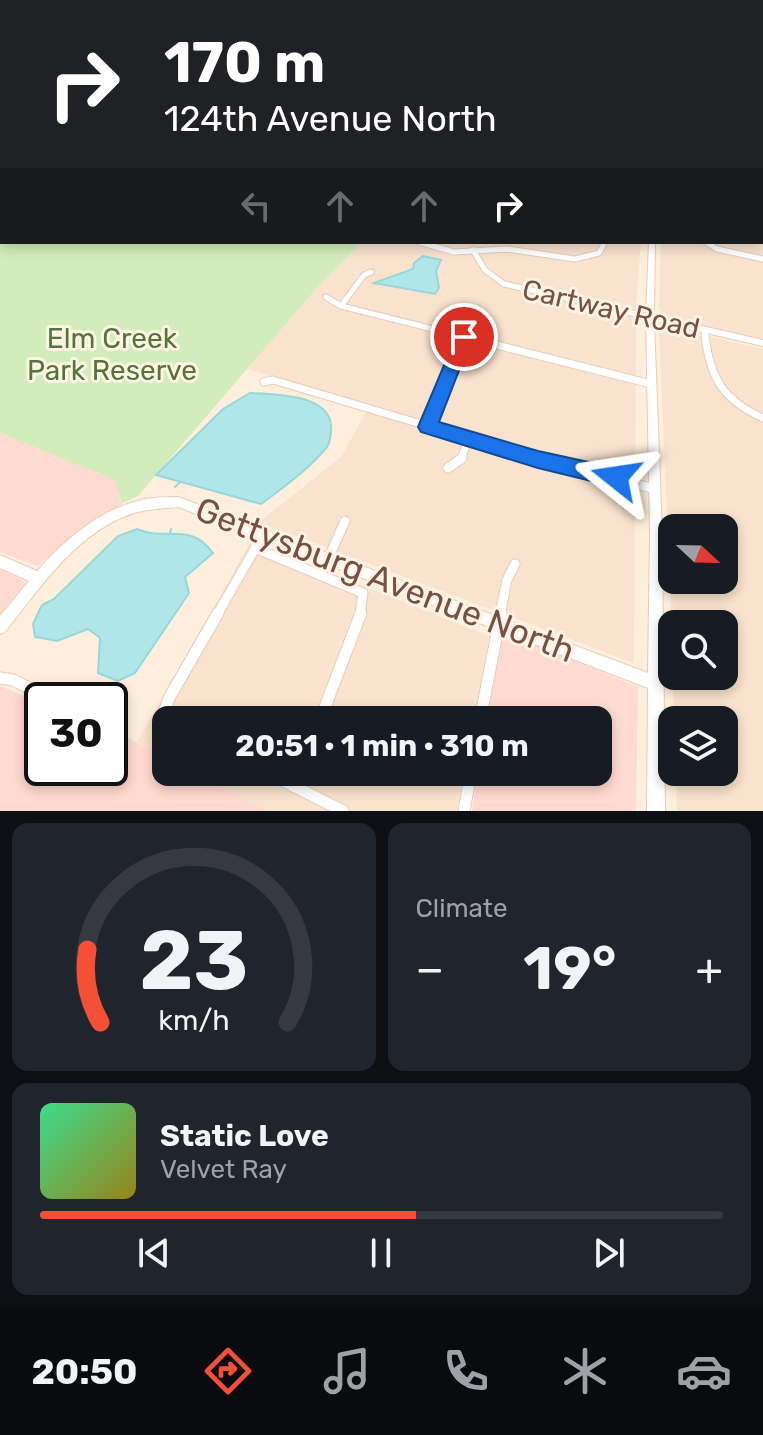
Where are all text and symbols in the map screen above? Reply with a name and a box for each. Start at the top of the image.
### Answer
text: 170 m [164,30,325,96]
icon: right [32,32,136,136]
text: 124th Avenue North [164,97,497,140]
icon: left [234,184,278,228]
icon: ahead [318,184,362,228]
icon: ahead [402,184,446,228]
icon: right [486,184,530,228]
street label: Cartway Road [519,273,703,345]
pin [430,303,498,371]
icon: arrive [442,315,486,359]
park label: Elm Creek Park Reserve [27,322,197,387]
position arrow [574,435,658,519]
street label: Gettysburg Avenue North [190,489,580,671]
north arrow [658,514,738,594]
map controls [658,514,738,786]
button: search [658,610,738,690]
speed limit sign: 30 [24,682,128,786]
button: layers [658,706,738,786]
text: 20:51 · 1 min · 310 m [235,728,529,764]
text: Climate [416,893,508,924]
text: 23 [139,911,248,1010]
text: 19° [523,933,616,1004]
text: − [416,943,444,995]
text: + [696,943,723,995]
text: km/h [158,1003,229,1037]
text: Static Love [160,1118,329,1154]
text: Velvet Ray [160,1154,287,1185]
icon: previous [132,1231,176,1275]
icon: pause [359,1231,403,1275]
icon: next [587,1231,631,1275]
icon: directions [200,1343,256,1399]
icon: music [319,1343,375,1399]
icon: phone [438,1343,494,1399]
icon: climate [557,1343,613,1399]
icon: car [676,1343,732,1399]
text: 20:50 [31,1350,138,1393]

